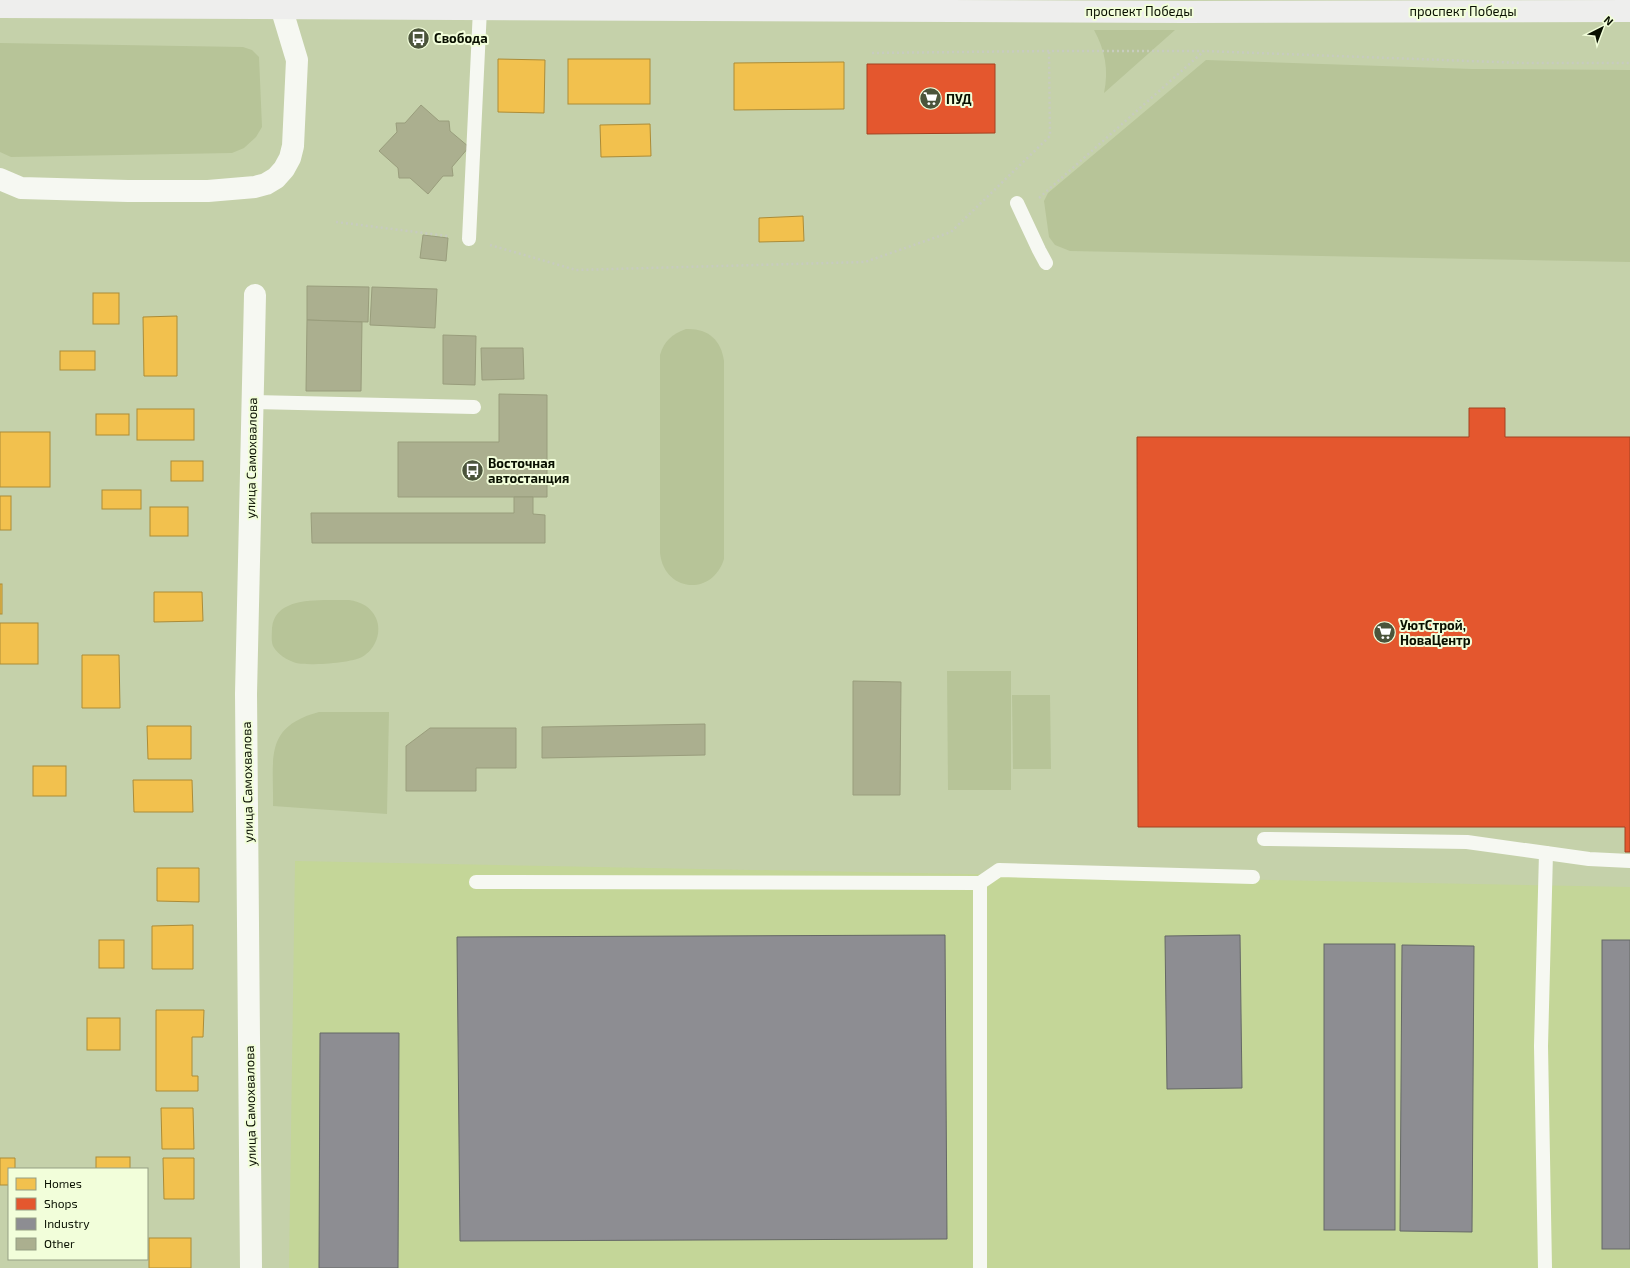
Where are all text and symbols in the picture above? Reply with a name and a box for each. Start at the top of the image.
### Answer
street label: проспект Победы [1085,3,1193,19]
street label: проспект Победы [1409,3,1517,19]
north arrow [1582,8,1622,48]
text: N [1602,13,1616,28]
bus stop icon: Свобода [405,25,431,51]
place label: Свобода [434,30,488,46]
supermarket icon: ПУД [918,86,944,112]
place label: ПУД [946,91,972,107]
street label: улица Самохвалова [242,397,260,519]
place label: Восточная автостанция [488,455,569,486]
bus stop icon: Восточная автостанция [460,457,486,483]
place label: УютСтрой, НоваЦентр [1400,617,1471,648]
supermarket icon: УютСтрой, НоваЦентр [1371,619,1397,645]
street label: улица Самохвалова [238,721,256,843]
street label: улица Самохвалова [241,1045,259,1167]
legend [8,1168,148,1260]
text: Homes [44,1176,82,1190]
text: Shops [44,1196,78,1210]
text: Industry [44,1216,90,1230]
text: Other [44,1236,75,1250]

